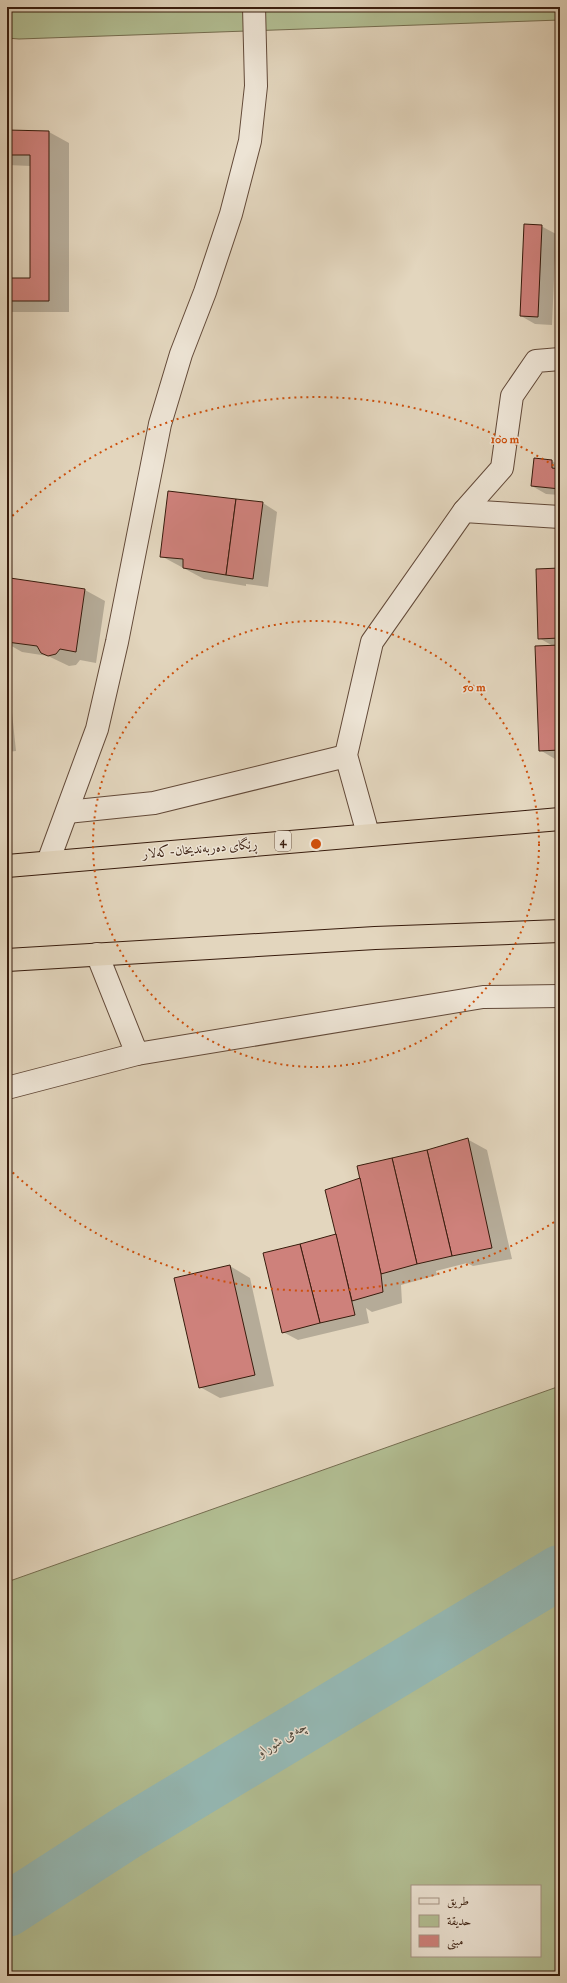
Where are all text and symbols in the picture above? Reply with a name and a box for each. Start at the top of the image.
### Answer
text: 100 m [491,432,520,447]
text: 50 m [462,680,486,695]
road number: 4 [275,831,291,851]
street label: ڕێگای دەربەندیخان-کەلار [140,835,258,864]
centre of rings [309,837,323,851]
water label: چەمی شوراو [253,1717,311,1762]
legend [411,1885,541,1957]
text: طريق [447,1894,469,1909]
text: حديقة [447,1914,471,1929]
text: مبنى [447,1934,463,1950]

